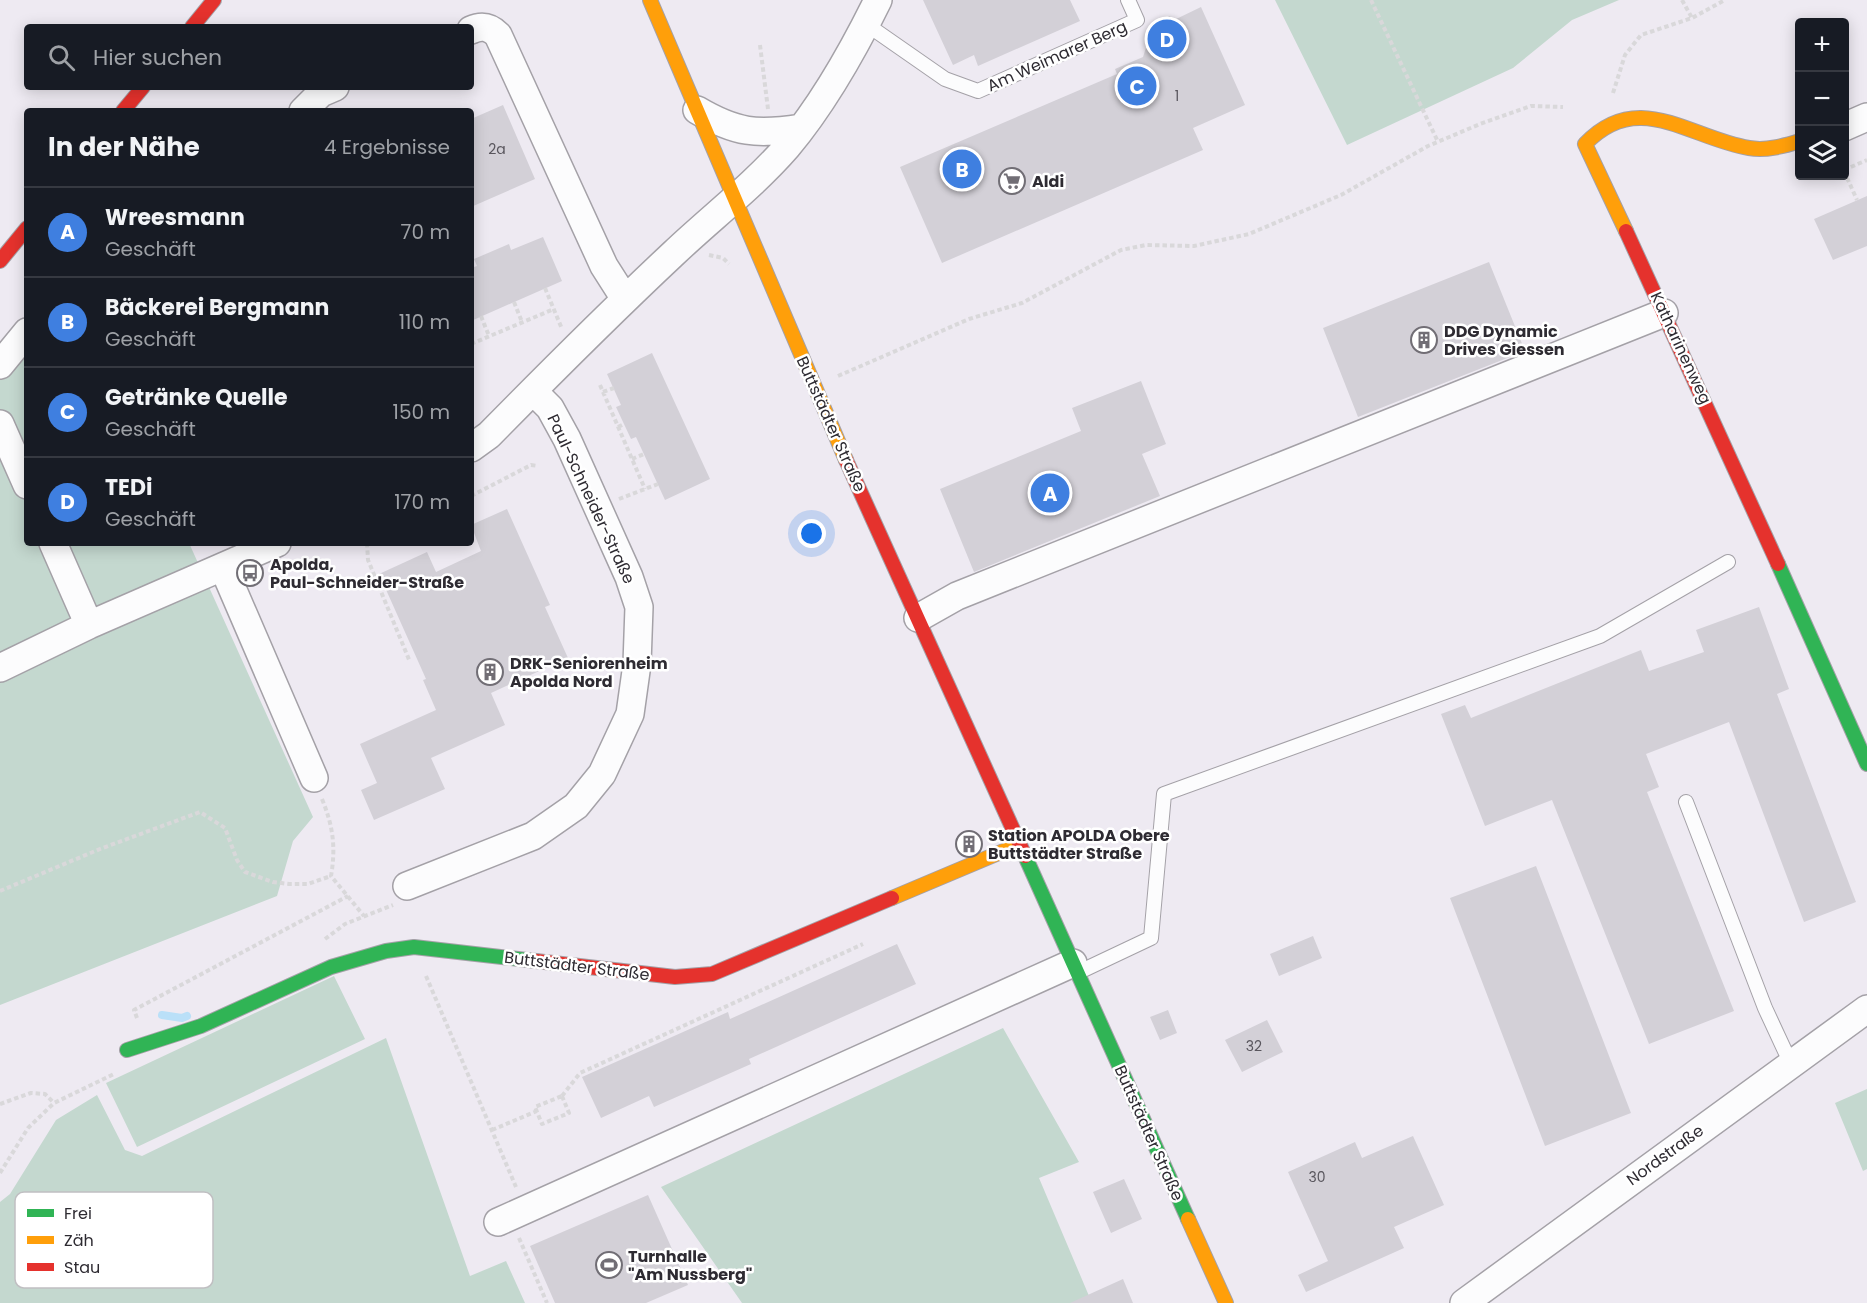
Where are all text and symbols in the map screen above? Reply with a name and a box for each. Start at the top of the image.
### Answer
street label: Am Weimarer Berg [983,15,1131,97]
pin: D [1148,16,1186,62]
map controls [1795,18,1849,180]
button: + [1795,18,1849,72]
search box [24,24,474,90]
icon: search [45,41,78,74]
text: Hier suchen [93,42,222,73]
pin: C [1118,64,1156,109]
button: − [1795,72,1849,126]
house number: 1 [1175,86,1179,106]
button: layers [1795,126,1849,180]
text: In der Nähe [48,129,200,165]
text: 4 Ergebnisse [324,133,450,161]
house number: 2a [488,139,506,159]
pin: B [942,146,982,192]
supermarket icon: Aldi [997,166,1027,196]
place label: Aldi [1032,170,1064,193]
text: Wreesmann [105,202,245,233]
text: A [60,218,75,246]
text: 70 m [401,218,450,246]
text: Geschäft [105,235,196,263]
street label: Katharinenweg [1645,288,1717,408]
text: Bäckerei Bergmann [105,292,329,323]
text: B [61,308,74,336]
text: 110 m [399,308,450,336]
place label: DDG Dynamic Drives Giessen [1444,320,1565,361]
text: Geschäft [105,325,196,353]
building icon: DDG Dynamic Drives Giessen [1409,325,1439,355]
street label: Buttstädter Straße [791,352,871,496]
text: Getränke Quelle [105,382,288,413]
text: C [60,398,75,426]
text: 150 m [393,398,450,426]
street label: Paul-Schneider-Straße [542,410,641,588]
text: Geschäft [105,415,196,443]
pin: A [1030,470,1070,516]
text: TEDi [105,472,152,503]
text: D [60,488,75,516]
text: 170 m [394,488,450,516]
text: Geschäft [105,505,196,533]
your location [797,519,826,548]
place label: Apolda, Paul-Schneider-Straße [270,553,464,594]
bus stop icon: Apolda, Paul-Schneider-Straße [235,558,265,588]
place label: DRK-Seniorenheim Apolda Nord [510,652,668,693]
building icon: DRK-Seniorenheim Apolda Nord [475,657,505,687]
place label: Station APOLDA Obere Buttstädter Straße [988,824,1170,865]
building icon: Station APOLDA Obere Buttstädter Straße [954,829,984,859]
street label: Buttstädter Straße [503,946,651,986]
house number: 32 [1246,1036,1262,1056]
street label: Buttstädter Straße [1109,1061,1189,1205]
street label: Nordstraße [1622,1119,1708,1191]
house number: 30 [1308,1167,1326,1187]
legend [15,1192,213,1288]
text: Frei [64,1202,92,1225]
text: Zäh [64,1229,94,1252]
place label: Turnhalle "Am Nussberg" [628,1245,752,1286]
sports icon: Turnhalle "Am Nussberg" [594,1250,624,1280]
text: Stau [64,1256,100,1279]

